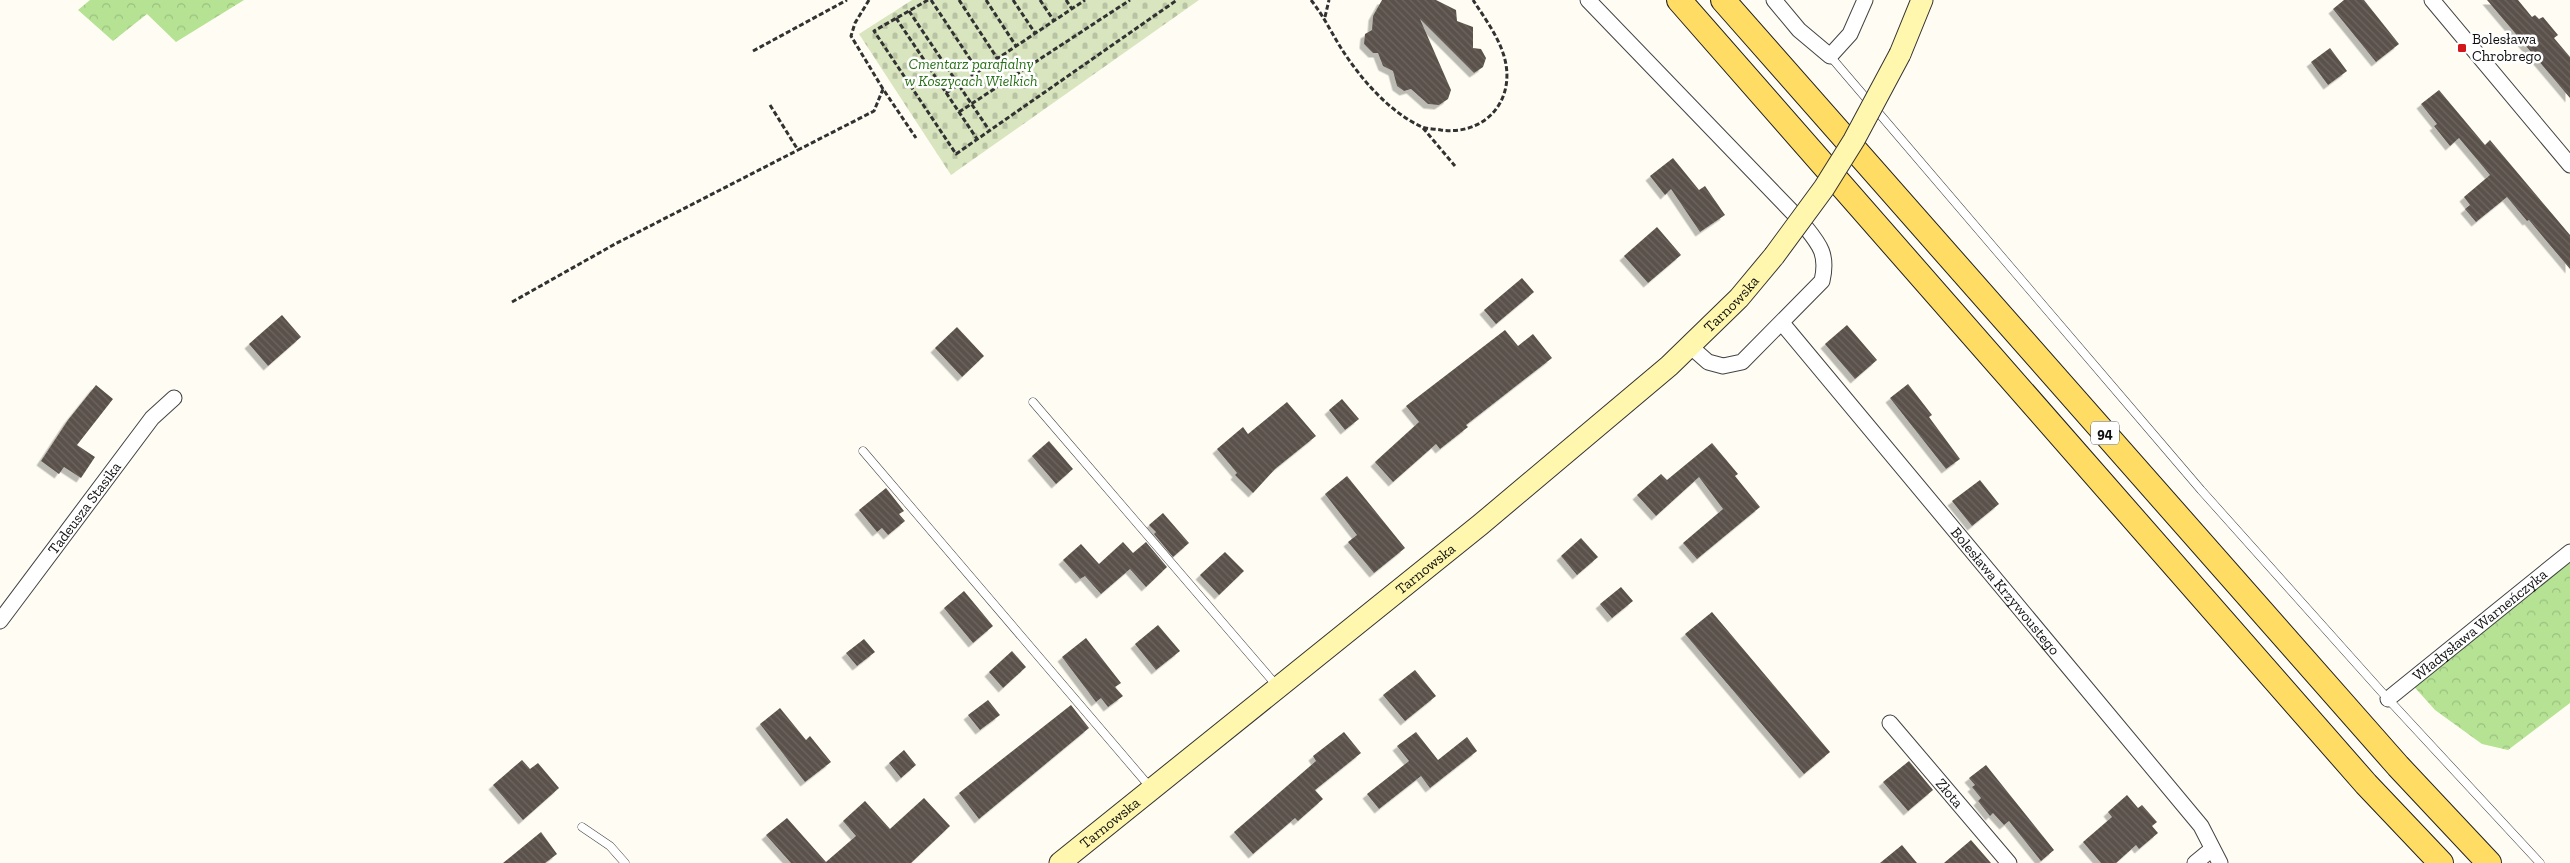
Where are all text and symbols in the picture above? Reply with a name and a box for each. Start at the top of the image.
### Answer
place label: Bolesława Chrobrego [2472,30,2542,65]
marker: Bolesława Chrobrego [2456,42,2468,54]
park label: Cmentarz parafialny w Koszycach Wielkich [904,55,1038,90]
street label: Tarnowska [1700,272,1763,336]
road number: 94 [2091,422,2119,444]
street label: Tadeusza Stasika [44,458,125,558]
street label: Bolesława Krzywoustego [1947,524,2064,659]
street label: Tarnowska [1392,540,1459,598]
street label: Władysława Warneńczyka [2409,565,2551,685]
street label: Złota [1932,775,1967,812]
street label: Tarnowska [1076,793,1143,852]

